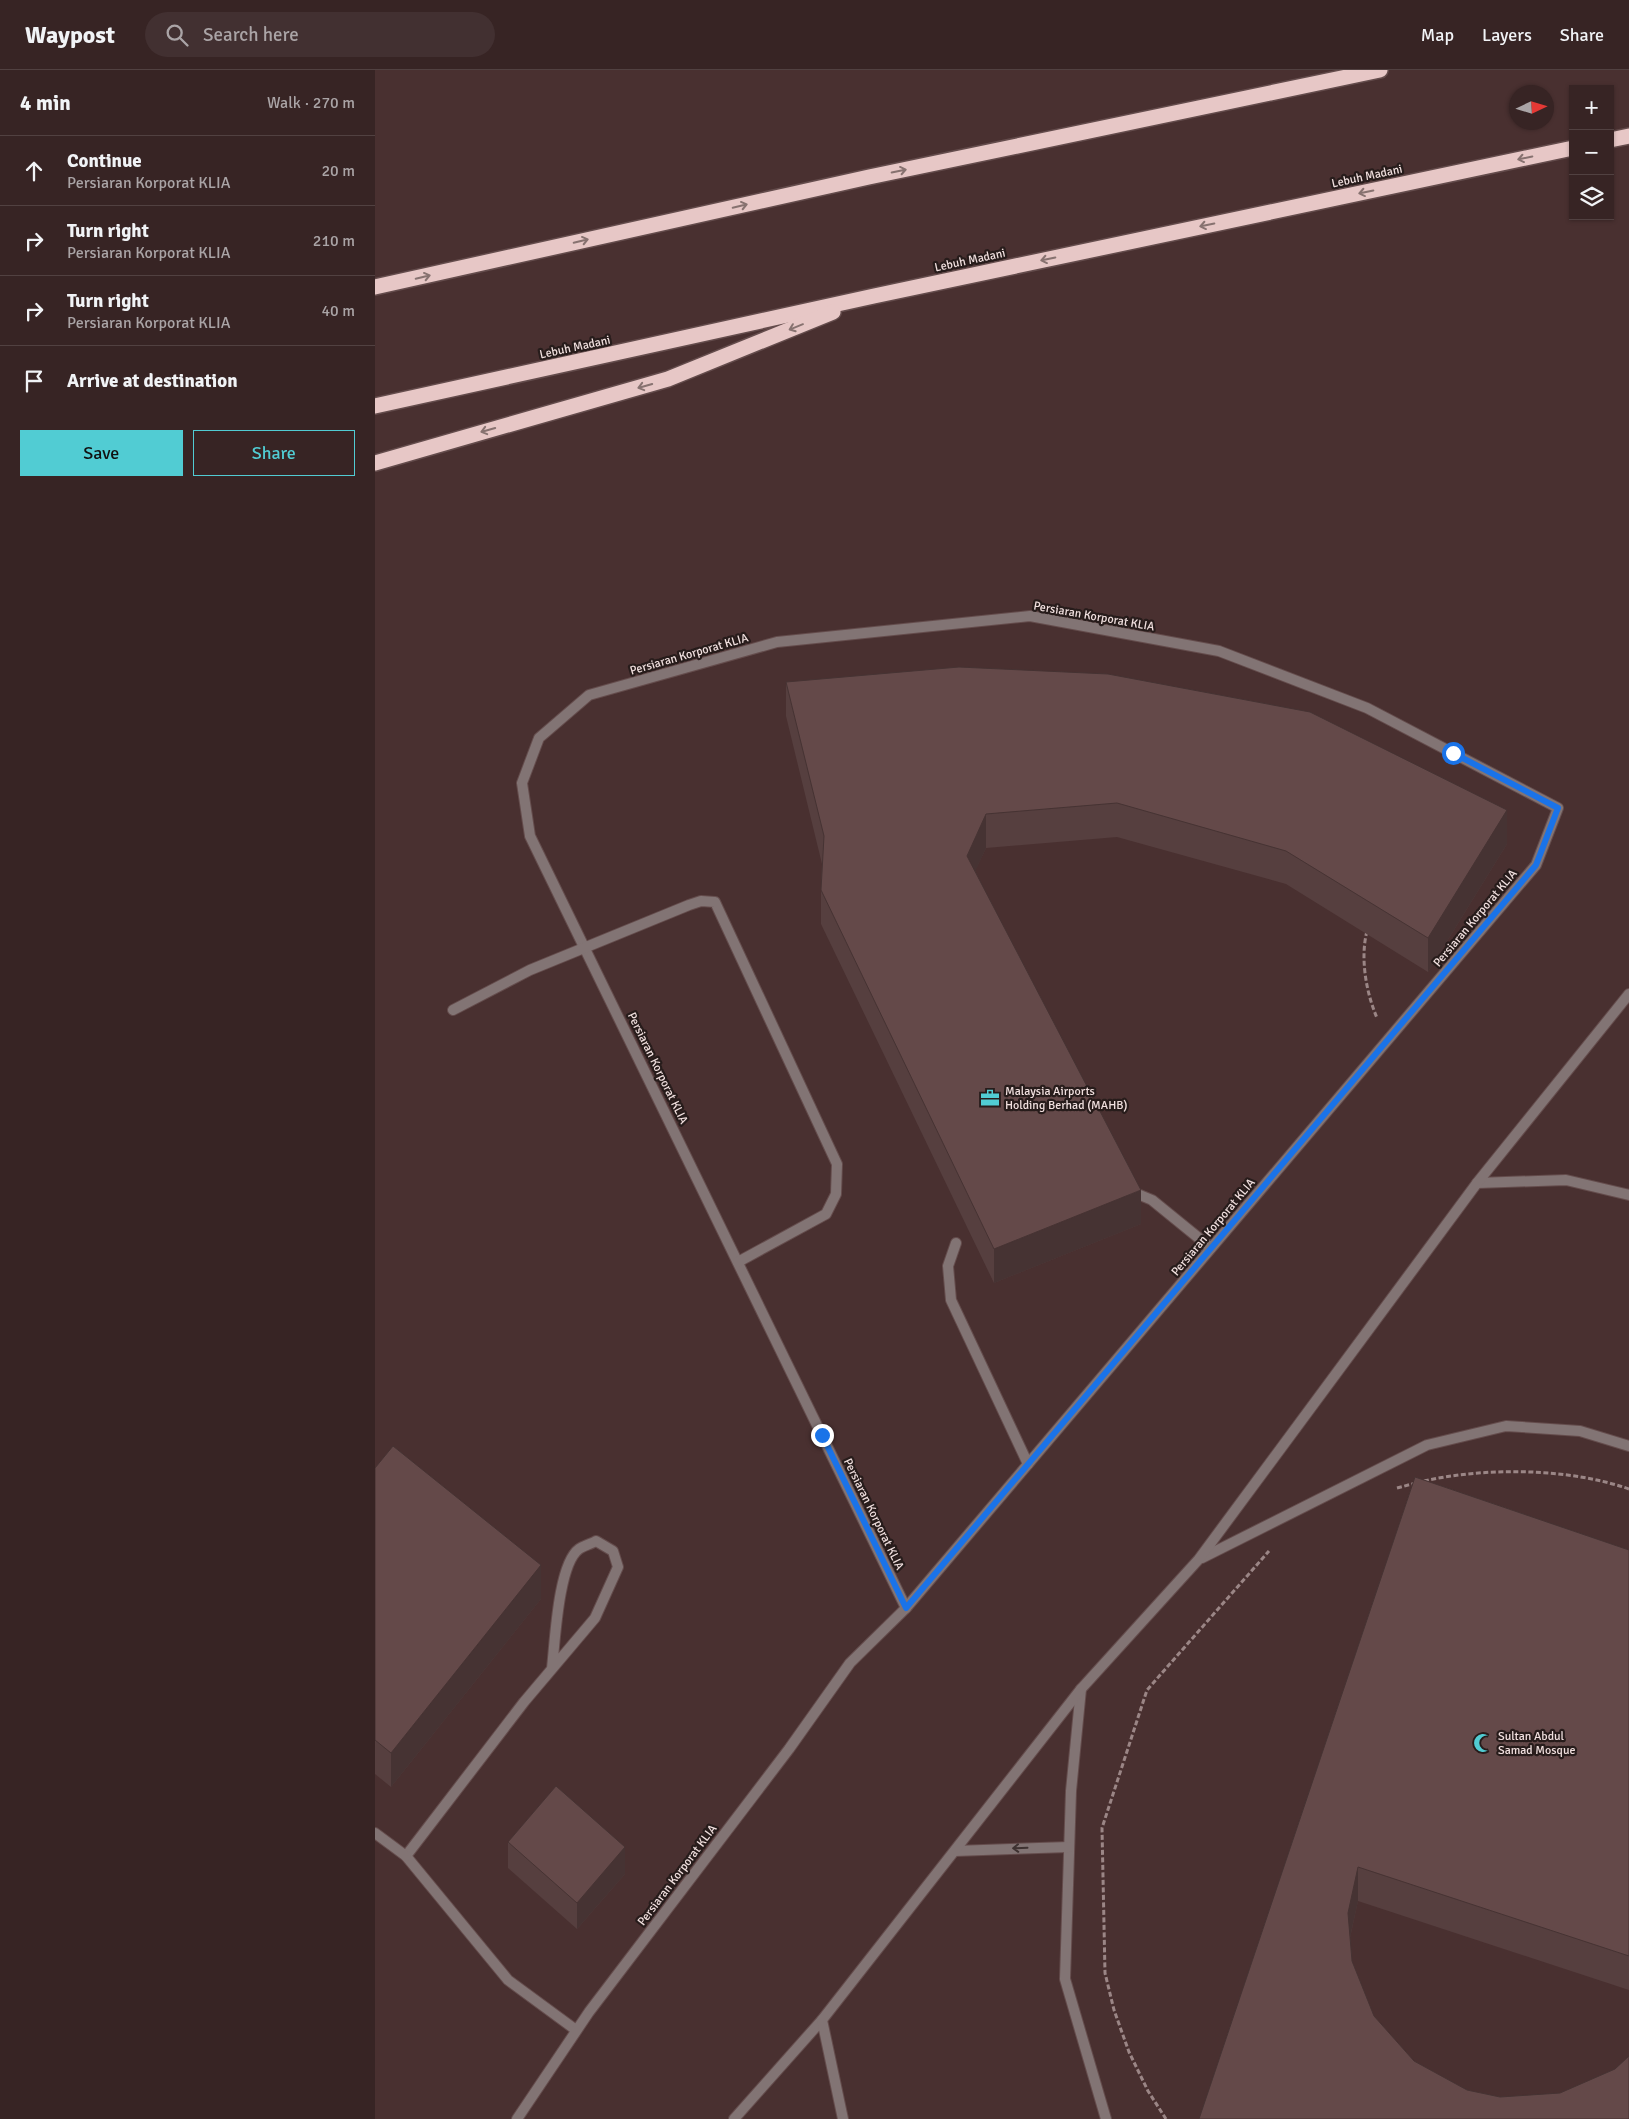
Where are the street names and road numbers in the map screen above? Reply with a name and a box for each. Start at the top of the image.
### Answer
street label: Lebuh Madani [1330,162,1404,191]
street label: Lebuh Madani [933,246,1007,275]
street label: Lebuh Madani [538,333,612,362]
street label: Persiaran Korporat KLIA [1032,598,1156,635]
street label: Persiaran Korporat KLIA [628,630,751,679]
street label: Persiaran Korporat KLIA [1430,866,1521,970]
street label: Persiaran Korporat KLIA [624,1010,691,1127]
street label: Persiaran Korporat KLIA [1168,1175,1259,1279]
street label: Persiaran Korporat KLIA [840,1456,907,1573]
street label: Persiaran Korporat KLIA [635,1821,721,1929]

